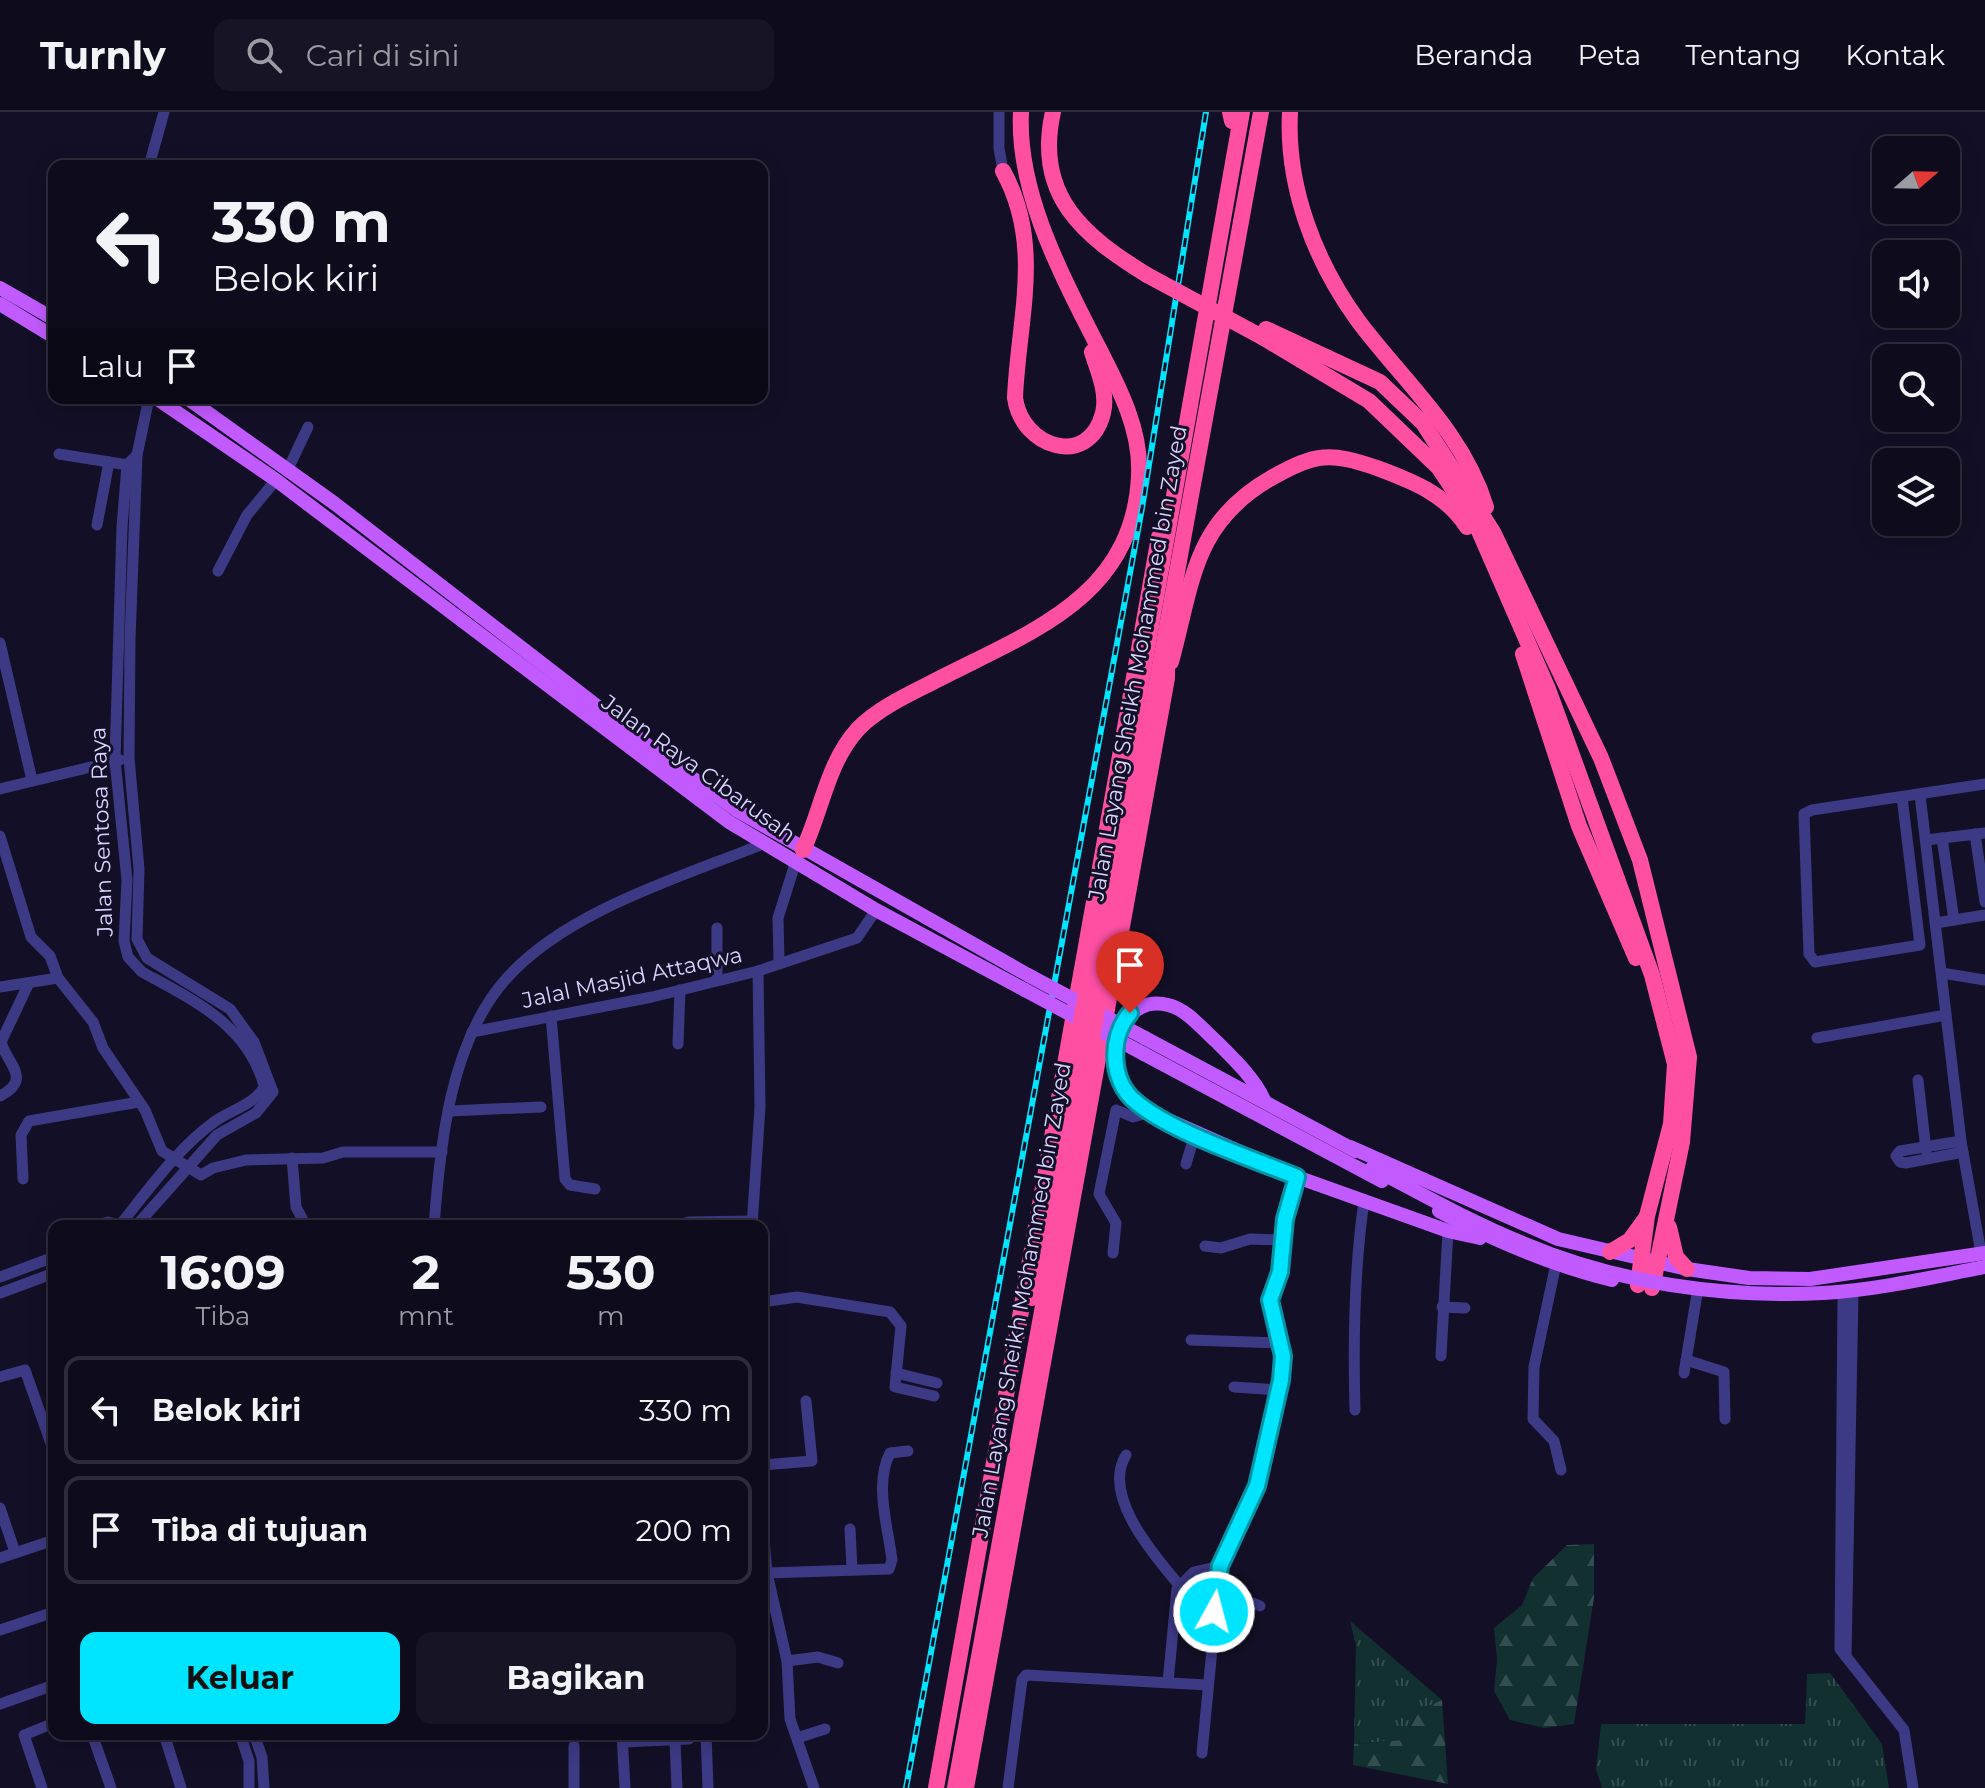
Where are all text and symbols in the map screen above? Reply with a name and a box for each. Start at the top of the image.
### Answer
search box [214,19,774,91]
text: Turnly [40,32,166,79]
icon: search [242,33,286,77]
text: Cari di sini [306,37,460,74]
text: Beranda [1414,38,1533,72]
text: Peta [1577,38,1641,72]
text: Tentang [1685,38,1801,72]
text: Kontak [1845,38,1945,72]
north arrow [1872,136,1960,224]
map controls [1872,136,1960,536]
text: 330 m [212,188,391,256]
icon: left [80,192,184,296]
button: sound [1872,240,1960,328]
text: Belok kiri [212,256,379,300]
icon: arrive [160,344,204,388]
button: search [1872,344,1960,432]
text: Lalu [80,348,144,385]
street label: Jalan Layang Sheikh Mohammed bin Zayed [1082,423,1193,904]
button: layers [1872,448,1960,536]
street label: Jalan Raya Cibarusah [595,688,801,848]
street label: Jalan Sentosa Raya [84,727,119,938]
pin [1096,931,1164,1013]
street label: Jalal Masjid Attaqwa [519,941,745,1014]
icon: arrive [1108,943,1152,987]
street label: Jalan Layang Sheikh Mohammed bin Zayed [966,1060,1077,1541]
text: 16:09 [160,1243,286,1301]
text: 2 [412,1243,440,1301]
text: 530 [566,1243,656,1301]
text: Tiba [196,1300,250,1332]
text: mnt [398,1300,454,1332]
text: m [597,1300,625,1332]
icon: left [84,1388,128,1432]
text: Belok kiri [152,1392,301,1429]
text: 330 m [639,1392,732,1429]
icon: arrive [84,1508,128,1552]
text: Tiba di tujuan [152,1512,368,1549]
text: 200 m [636,1512,732,1549]
position arrow [1172,1570,1256,1654]
button: Keluar [80,1632,400,1724]
button: Bagikan [416,1632,736,1724]

